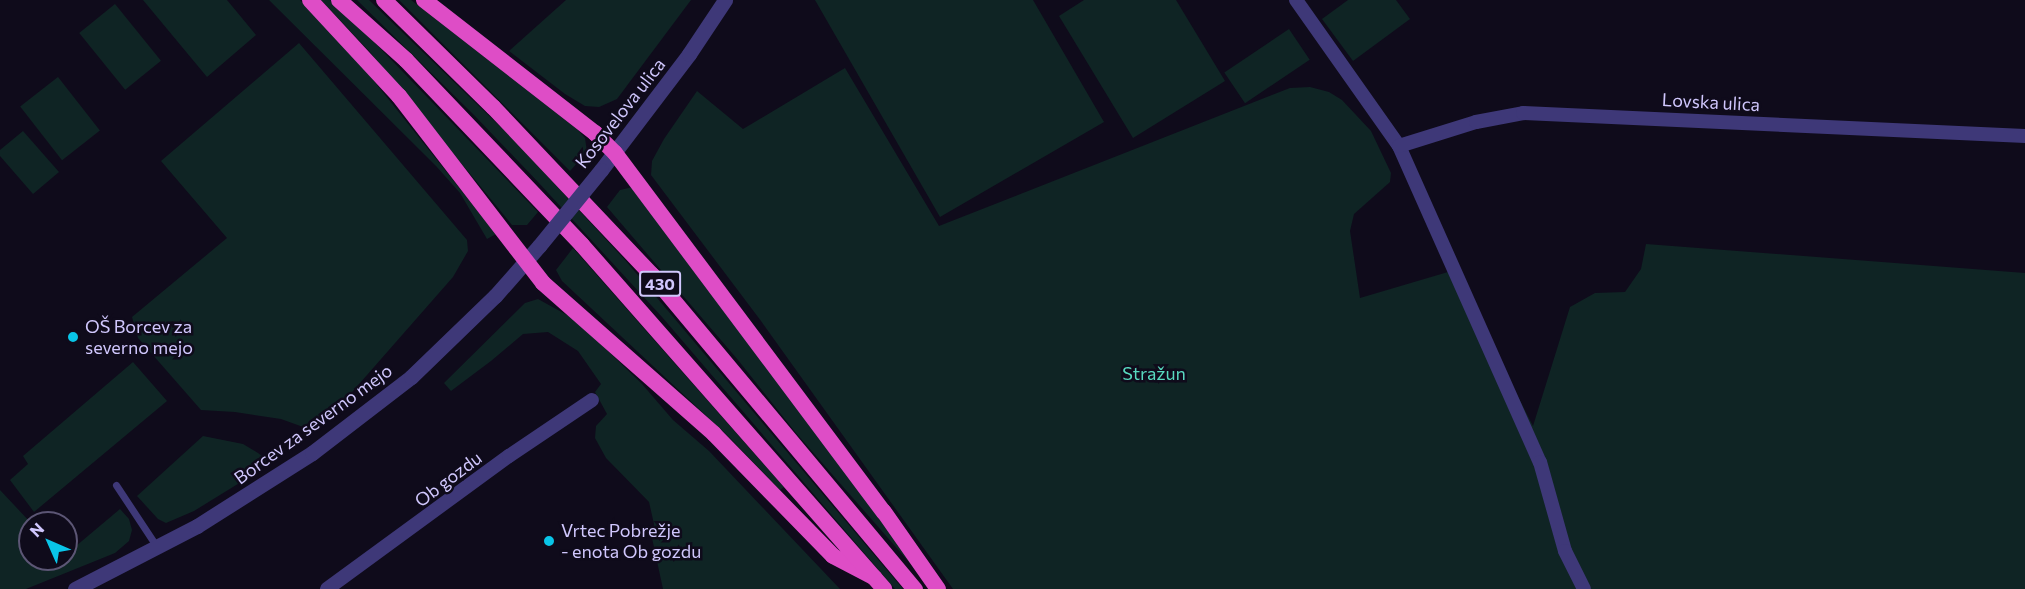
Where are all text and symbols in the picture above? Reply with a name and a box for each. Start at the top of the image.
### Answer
street label: Kosovelova ulica [570,54,670,172]
street label: Lovska ulica [1661,89,1761,115]
road number: 430 [639,271,681,297]
place label: OŠ Borcev za severno mejo [85,316,193,358]
marker: OŠ Borcev za severno mejo [66,330,80,344]
street label: Borcev za severno mejo [230,359,396,489]
park label: Stražun [1122,362,1186,384]
street label: Ob gozdu [410,447,486,511]
north arrow [18,511,78,571]
text: N [25,518,47,540]
place label: Vrtec Pobrežje - enota Ob gozdu [561,520,701,562]
marker: Vrtec Pobrežje - enota Ob gozdu [542,534,556,548]

